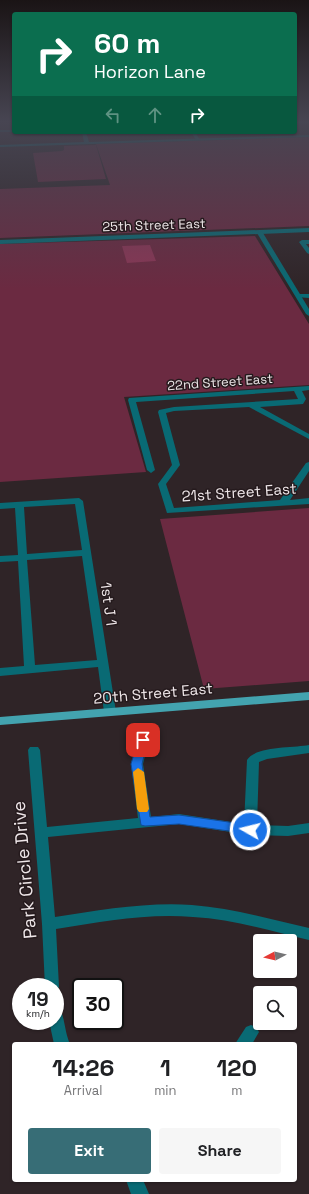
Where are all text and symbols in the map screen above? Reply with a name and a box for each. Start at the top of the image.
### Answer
text: 60 m [94,25,160,61]
icon: right [28,28,80,80]
text: Horizon Lane [94,60,206,83]
icon: left [102,104,124,126]
icon: ahead [144,104,166,126]
icon: right [186,104,208,126]
street label: 25th Street East [102,215,206,235]
street label: 22nd Street East [167,370,273,394]
street label: 21st Street East [181,479,297,505]
street label: 1st J 1 [97,581,121,627]
street label: 20th Street East [92,678,214,708]
pin [126,723,160,757]
icon: arrive [132,729,154,751]
street label: Park Circle Drive [7,800,41,940]
position arrow [229,809,271,851]
north arrow [253,934,297,978]
map controls [253,934,297,1030]
speed limit sign: 30 [72,978,124,1030]
text: 19 [27,986,49,1012]
button: search [253,986,297,1030]
text: km/h [26,1007,50,1020]
text: 14:26 [52,1052,114,1083]
text: 1 [160,1052,171,1083]
text: 120 [216,1052,257,1083]
text: Arrival [64,1082,102,1099]
text: min [154,1082,177,1099]
text: m [231,1082,242,1099]
button: Exit [28,1128,151,1174]
button: Share [159,1128,281,1174]

